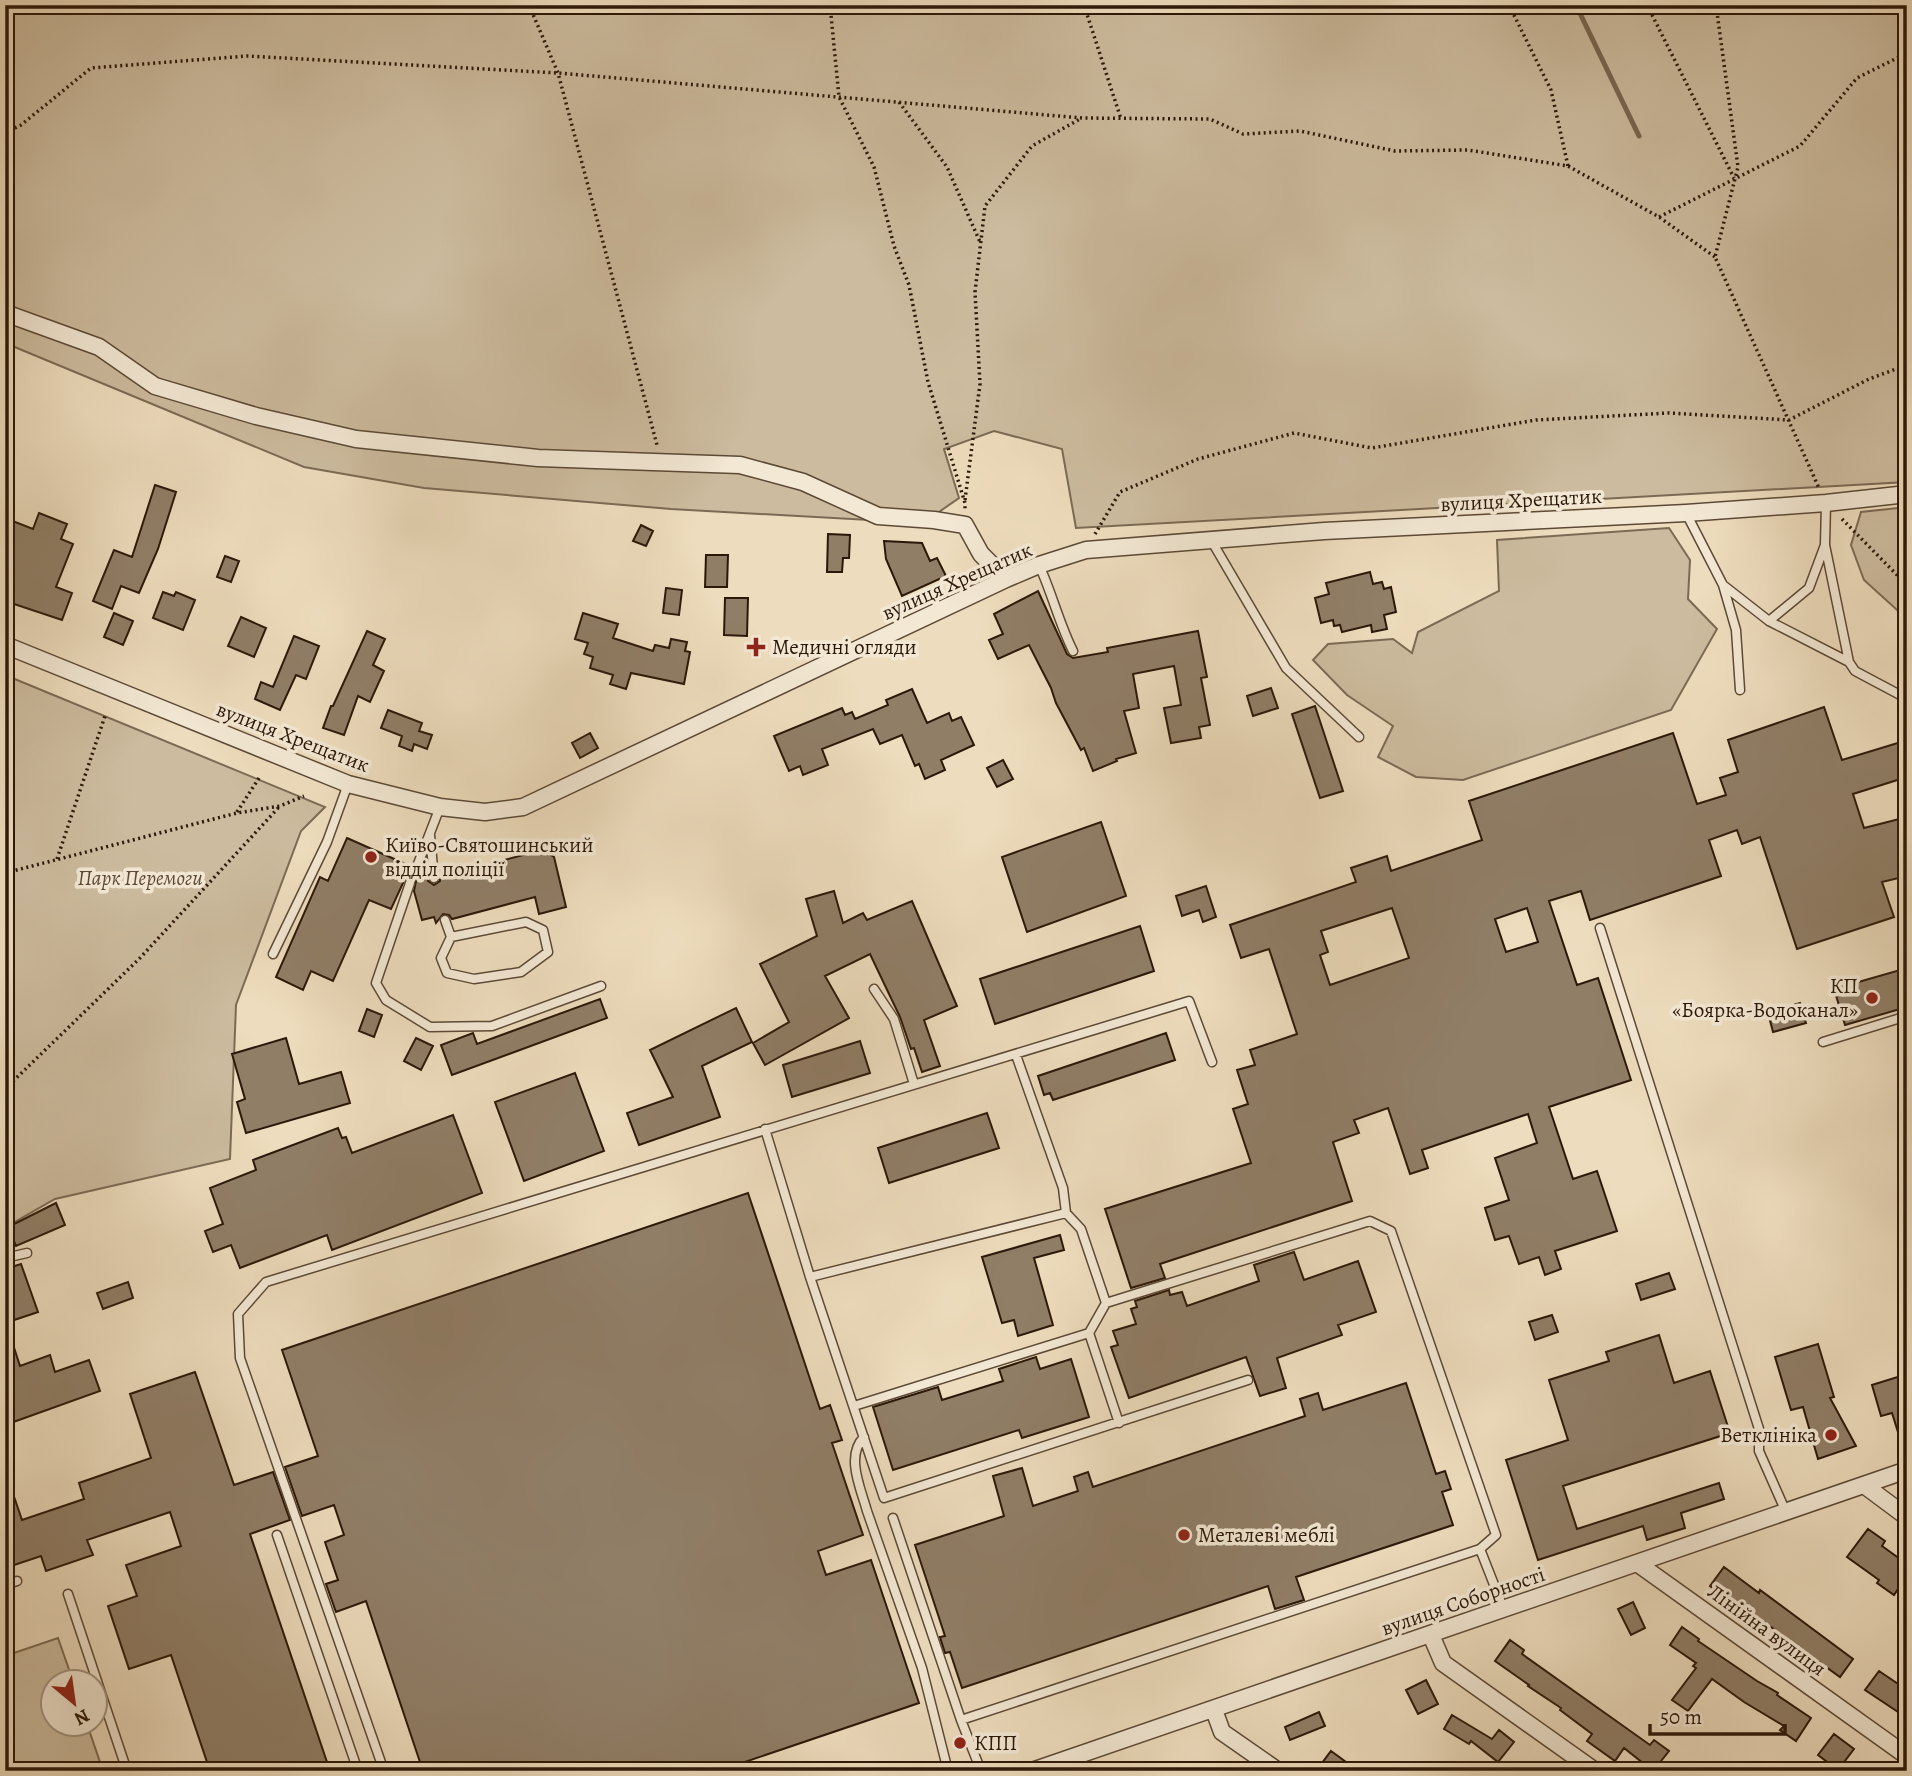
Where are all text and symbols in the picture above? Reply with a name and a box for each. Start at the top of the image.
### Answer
street label: вулиця Хрещатик [1440,482,1603,518]
street label: вулиця Хрещатик [877,535,1037,627]
place label: Медичні огляди [772,633,917,661]
marker: Медичні огляди [746,637,766,657]
street label: вулиця Хрещатик [213,695,374,779]
place label: Київо-Святошинський відділ поліції [385,831,594,883]
marker: Київо-Святошинський відділ поліції [363,849,379,865]
park label: Парк Перемоги [77,864,203,892]
place label: КП «Боярка-Водоканал» [1672,972,1858,1024]
marker: КП «Боярка-Водоканал» [1864,990,1880,1006]
place label: Ветклініка [1720,1421,1817,1449]
marker: Ветклініка [1823,1427,1839,1443]
place label: Металеві меблі [1198,1521,1335,1549]
marker: Металеві меблі [1176,1527,1192,1543]
street label: вулиця Соборності [1377,1560,1549,1642]
street label: Лінійна вулиця [1702,1578,1832,1682]
north arrow [38,1668,108,1738]
scale bar [1650,1692,1784,1736]
text: N [69,1702,94,1732]
text: 50 m [1660,1703,1702,1731]
place label: КПП [974,1729,1017,1757]
marker: КПП [952,1735,968,1751]

